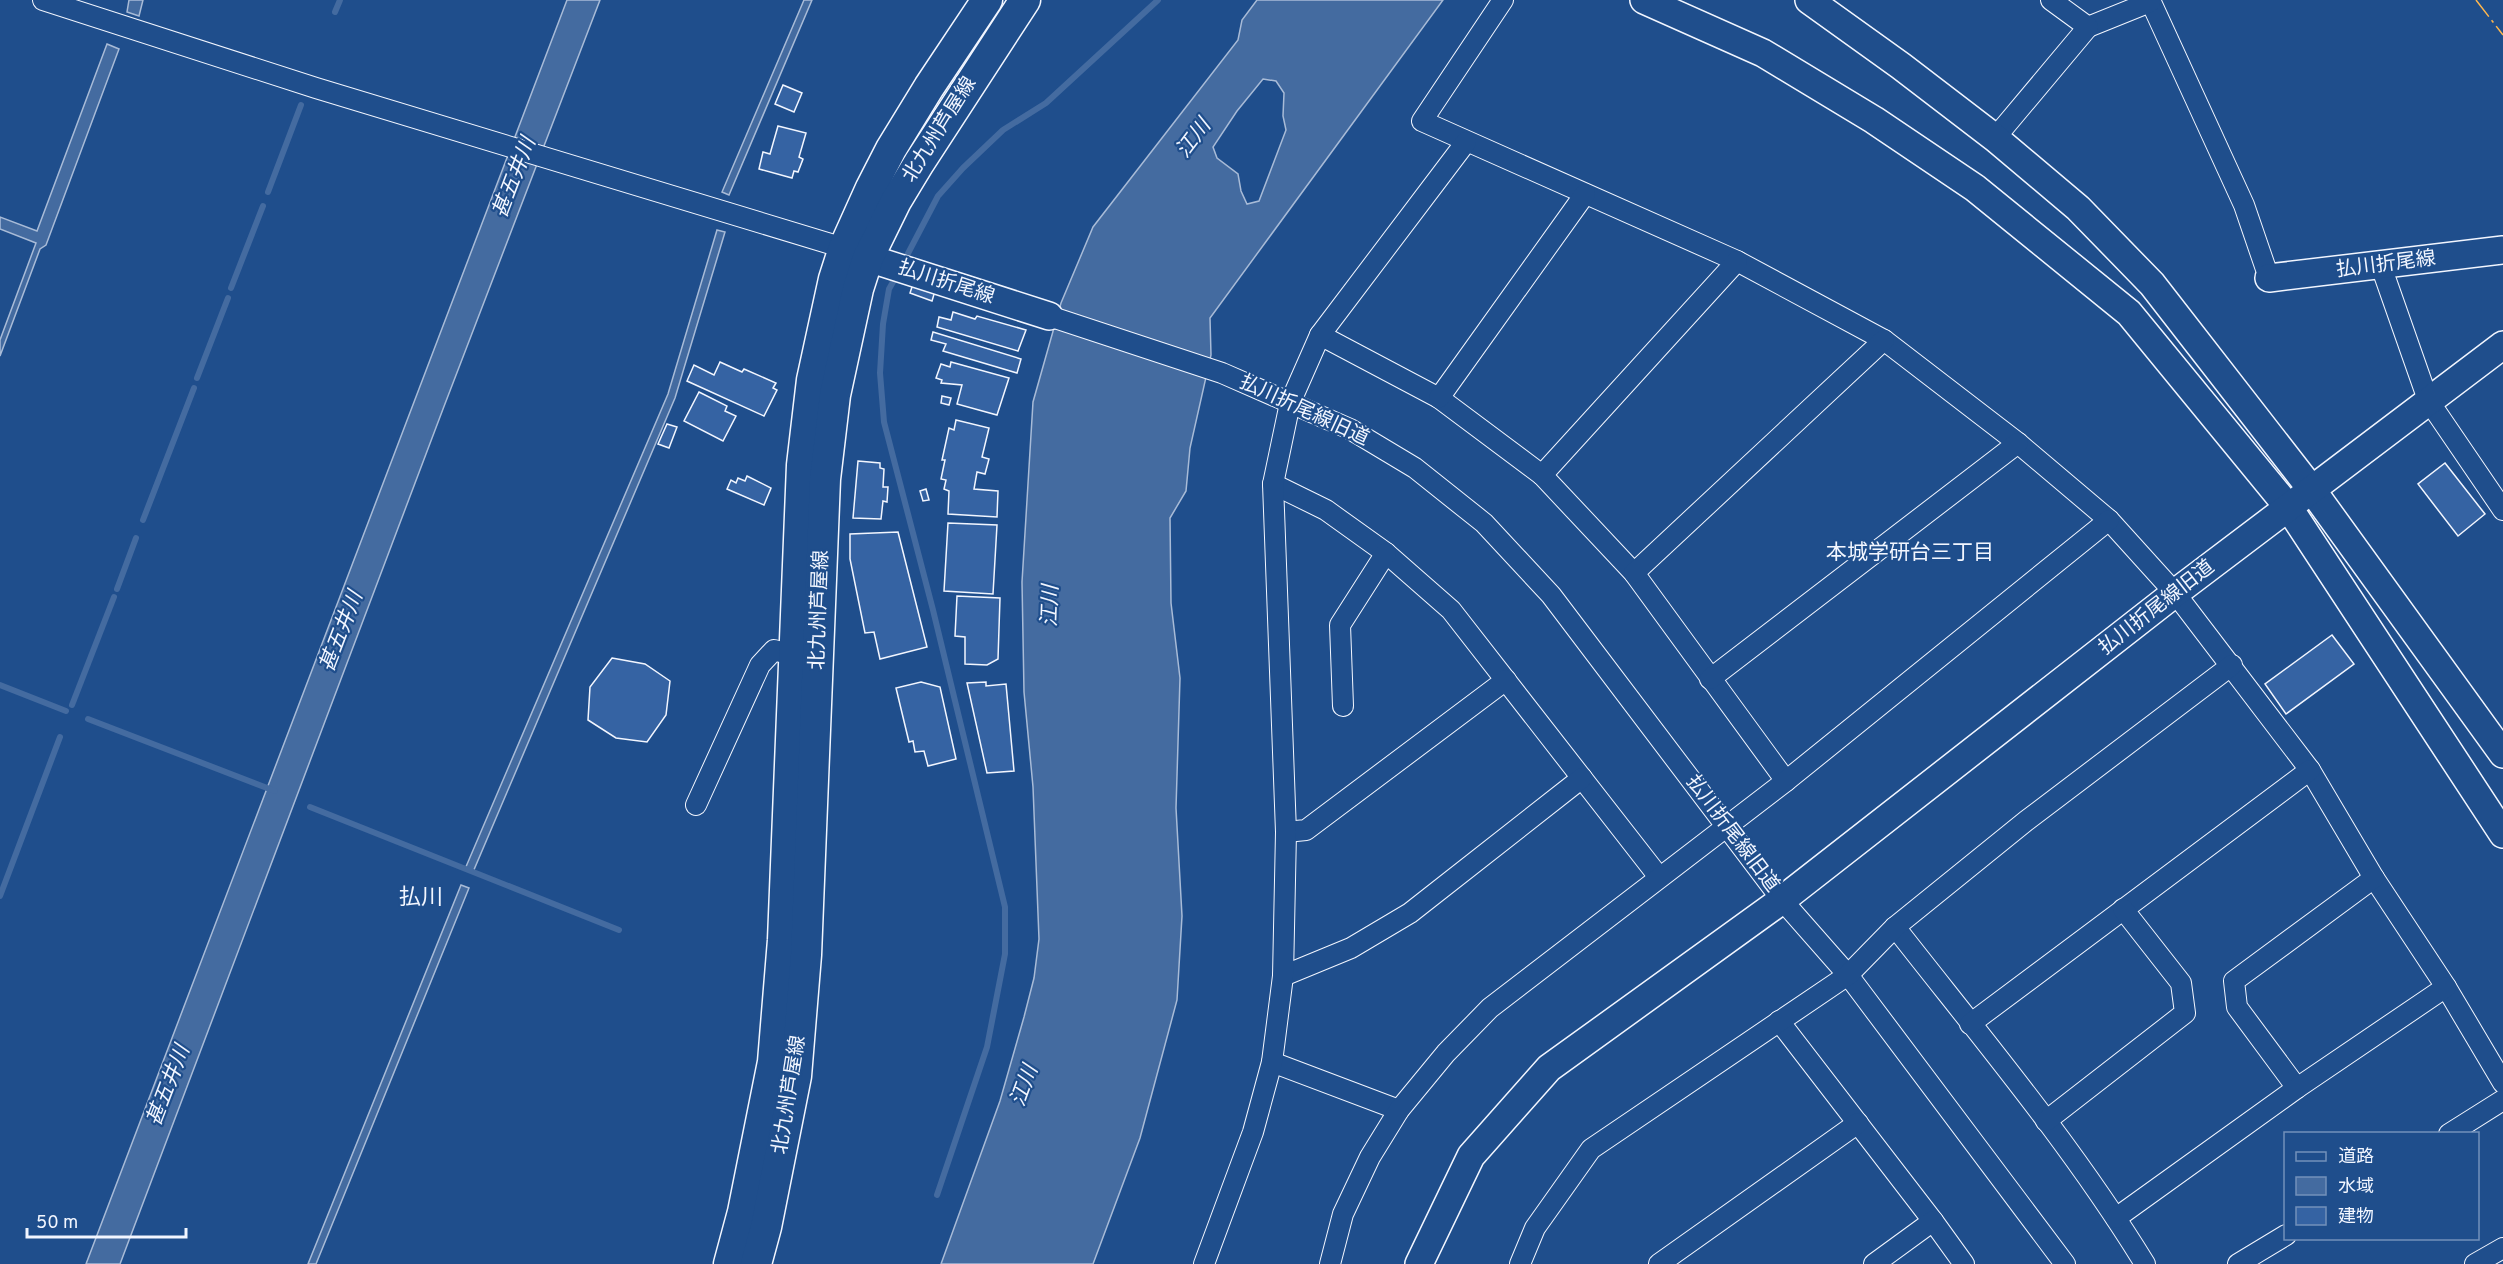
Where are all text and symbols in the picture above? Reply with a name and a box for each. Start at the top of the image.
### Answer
street label: 北九州芦屋線 [897,72,983,188]
water label: 江川 [1171,113,1219,164]
water label: 甚五井川 [487,132,543,222]
street label: 払川折尾線 [2335,246,2437,284]
street label: 払川折尾線 [894,255,998,311]
street label: 払川折尾線旧道 [1235,370,1373,452]
district label: 本城学研台三丁目 [1826,540,1994,567]
street label: 北九州芦屋線 [805,550,835,670]
street label: 払川折尾線旧道 [2094,555,2220,661]
water label: 江川 [1037,583,1065,627]
water label: 甚五井川 [314,586,370,676]
street label: 払川折尾線旧道 [1679,770,1785,898]
district label: 払川 [399,885,443,912]
street label: 北九州芦屋線 [768,1034,812,1156]
water label: 甚五井川 [141,1040,197,1130]
water label: 江川 [1005,1060,1046,1110]
legend [2284,1132,2479,1240]
text: 道路 [2338,1146,2374,1169]
text: 水域 [2338,1176,2374,1199]
scale bar [27,1201,186,1239]
text: 建物 [2338,1206,2374,1229]
text: 50 m [36,1212,78,1235]

